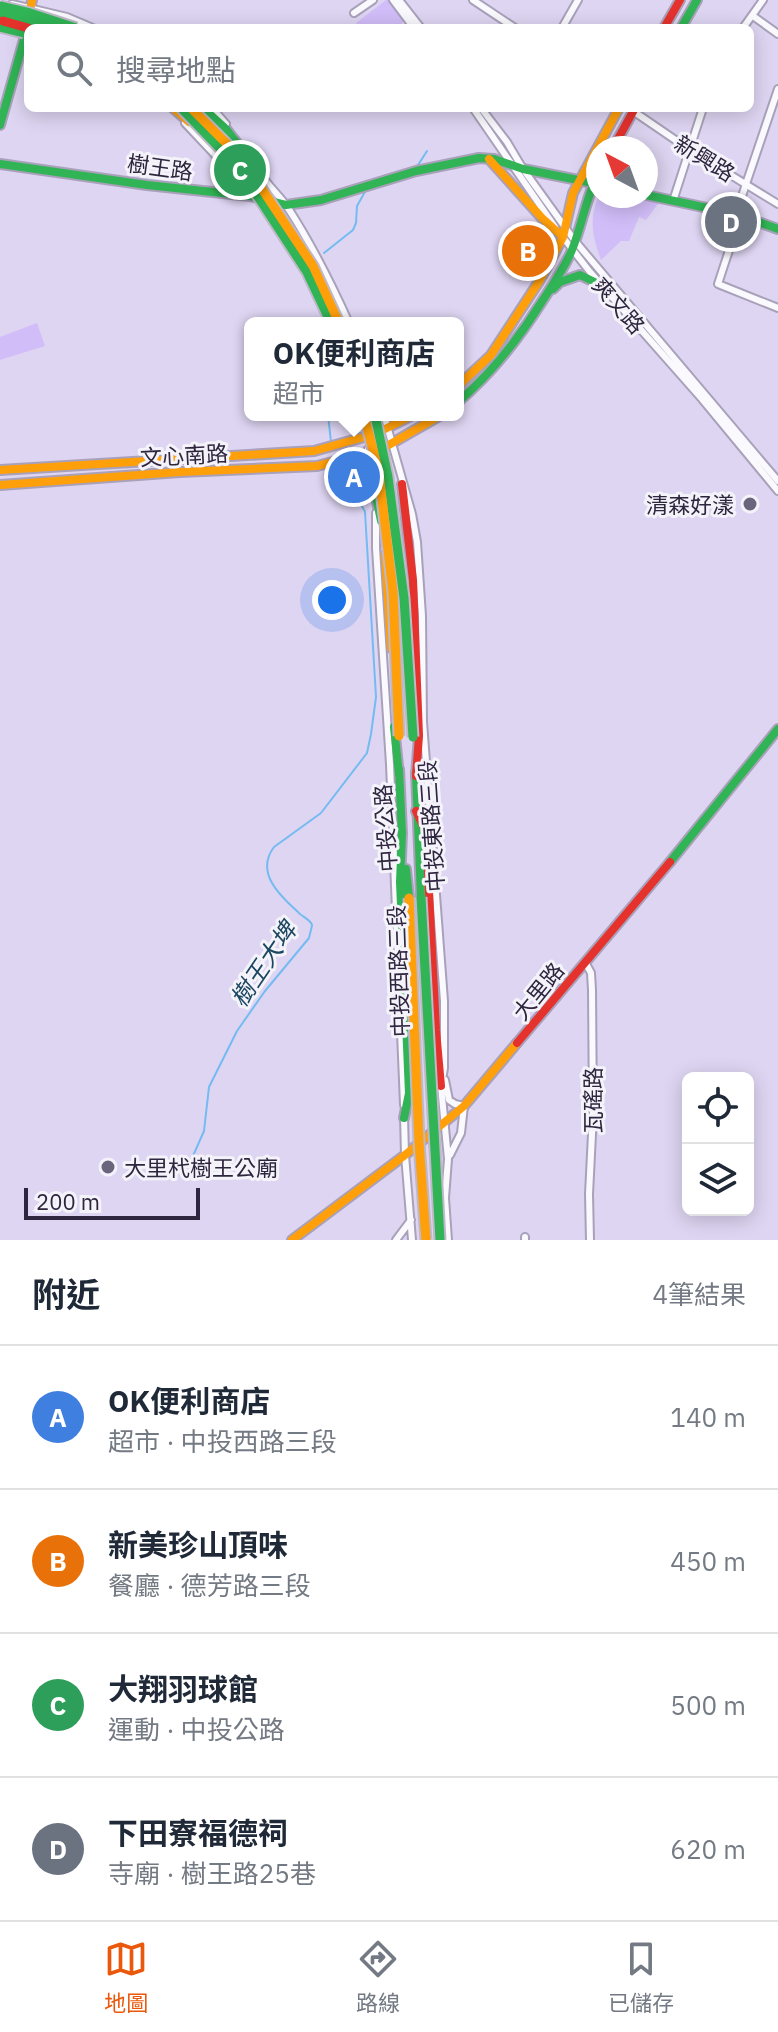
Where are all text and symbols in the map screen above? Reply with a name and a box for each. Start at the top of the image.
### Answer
search box [24,24,754,112]
icon: search [52,46,96,90]
text: 搜尋地點 [116,50,236,89]
street label: 新興路 [669,128,741,188]
north arrow [586,136,658,208]
pin: C [214,140,266,200]
street label: 樹王路 [125,148,195,186]
pin: D [705,192,757,252]
pin: B [502,221,554,281]
street label: 爽文路 [586,271,652,339]
popup [244,317,464,421]
text: OK便利商店 [273,333,435,372]
text: 超市 [273,376,325,410]
street label: 文心南路 [139,438,229,472]
pin: A [328,447,380,507]
place label: 清森好漾 [646,490,734,519]
marker: 清森好漾 [741,495,759,513]
your location [312,580,352,620]
street label: 中投東路三段 [412,759,450,893]
street label: 中投公路 [367,783,403,873]
street label: 中投西路三段 [381,905,415,1037]
water label: 樹王大埤 [223,913,305,1013]
street label: 大里路 [506,956,570,1026]
street label: 瓦磘路 [578,1067,607,1133]
map controls [682,1072,754,1216]
button: locate [682,1072,754,1144]
button: layers [682,1144,754,1216]
place label: 大里杙樹王公廟 [124,1153,278,1182]
marker: 大里杙樹王公廟 [99,1158,117,1176]
scale bar [24,1184,200,1220]
text: 200 m [36,1187,100,1216]
text: 附近 [32,1272,100,1316]
text: 4筆結果 [652,1277,746,1311]
text: OK便利商店 [108,1381,270,1420]
text: A [49,1400,67,1434]
text: 140 m [670,1400,746,1434]
text: 超市 · 中投西路三段 [108,1424,337,1458]
text: 新美珍山頂味 [108,1525,288,1564]
text: B [49,1544,67,1578]
text: 450 m [670,1544,746,1578]
text: 餐廳 · 德芳路三段 [108,1568,311,1602]
text: 大翔羽球館 [108,1669,258,1708]
text: C [50,1688,66,1722]
text: 500 m [670,1688,746,1722]
text: 運動 · 中投公路 [108,1712,285,1746]
text: 下田寮福德祠 [108,1813,288,1852]
text: D [49,1832,67,1866]
text: 620 m [670,1832,746,1866]
text: 寺廟 · 樹王路25巷 [108,1856,316,1890]
tab: 地圖 [104,1937,148,2017]
tab: 路線 [356,1937,400,2017]
tab: 已儲存 [608,1937,674,2017]

